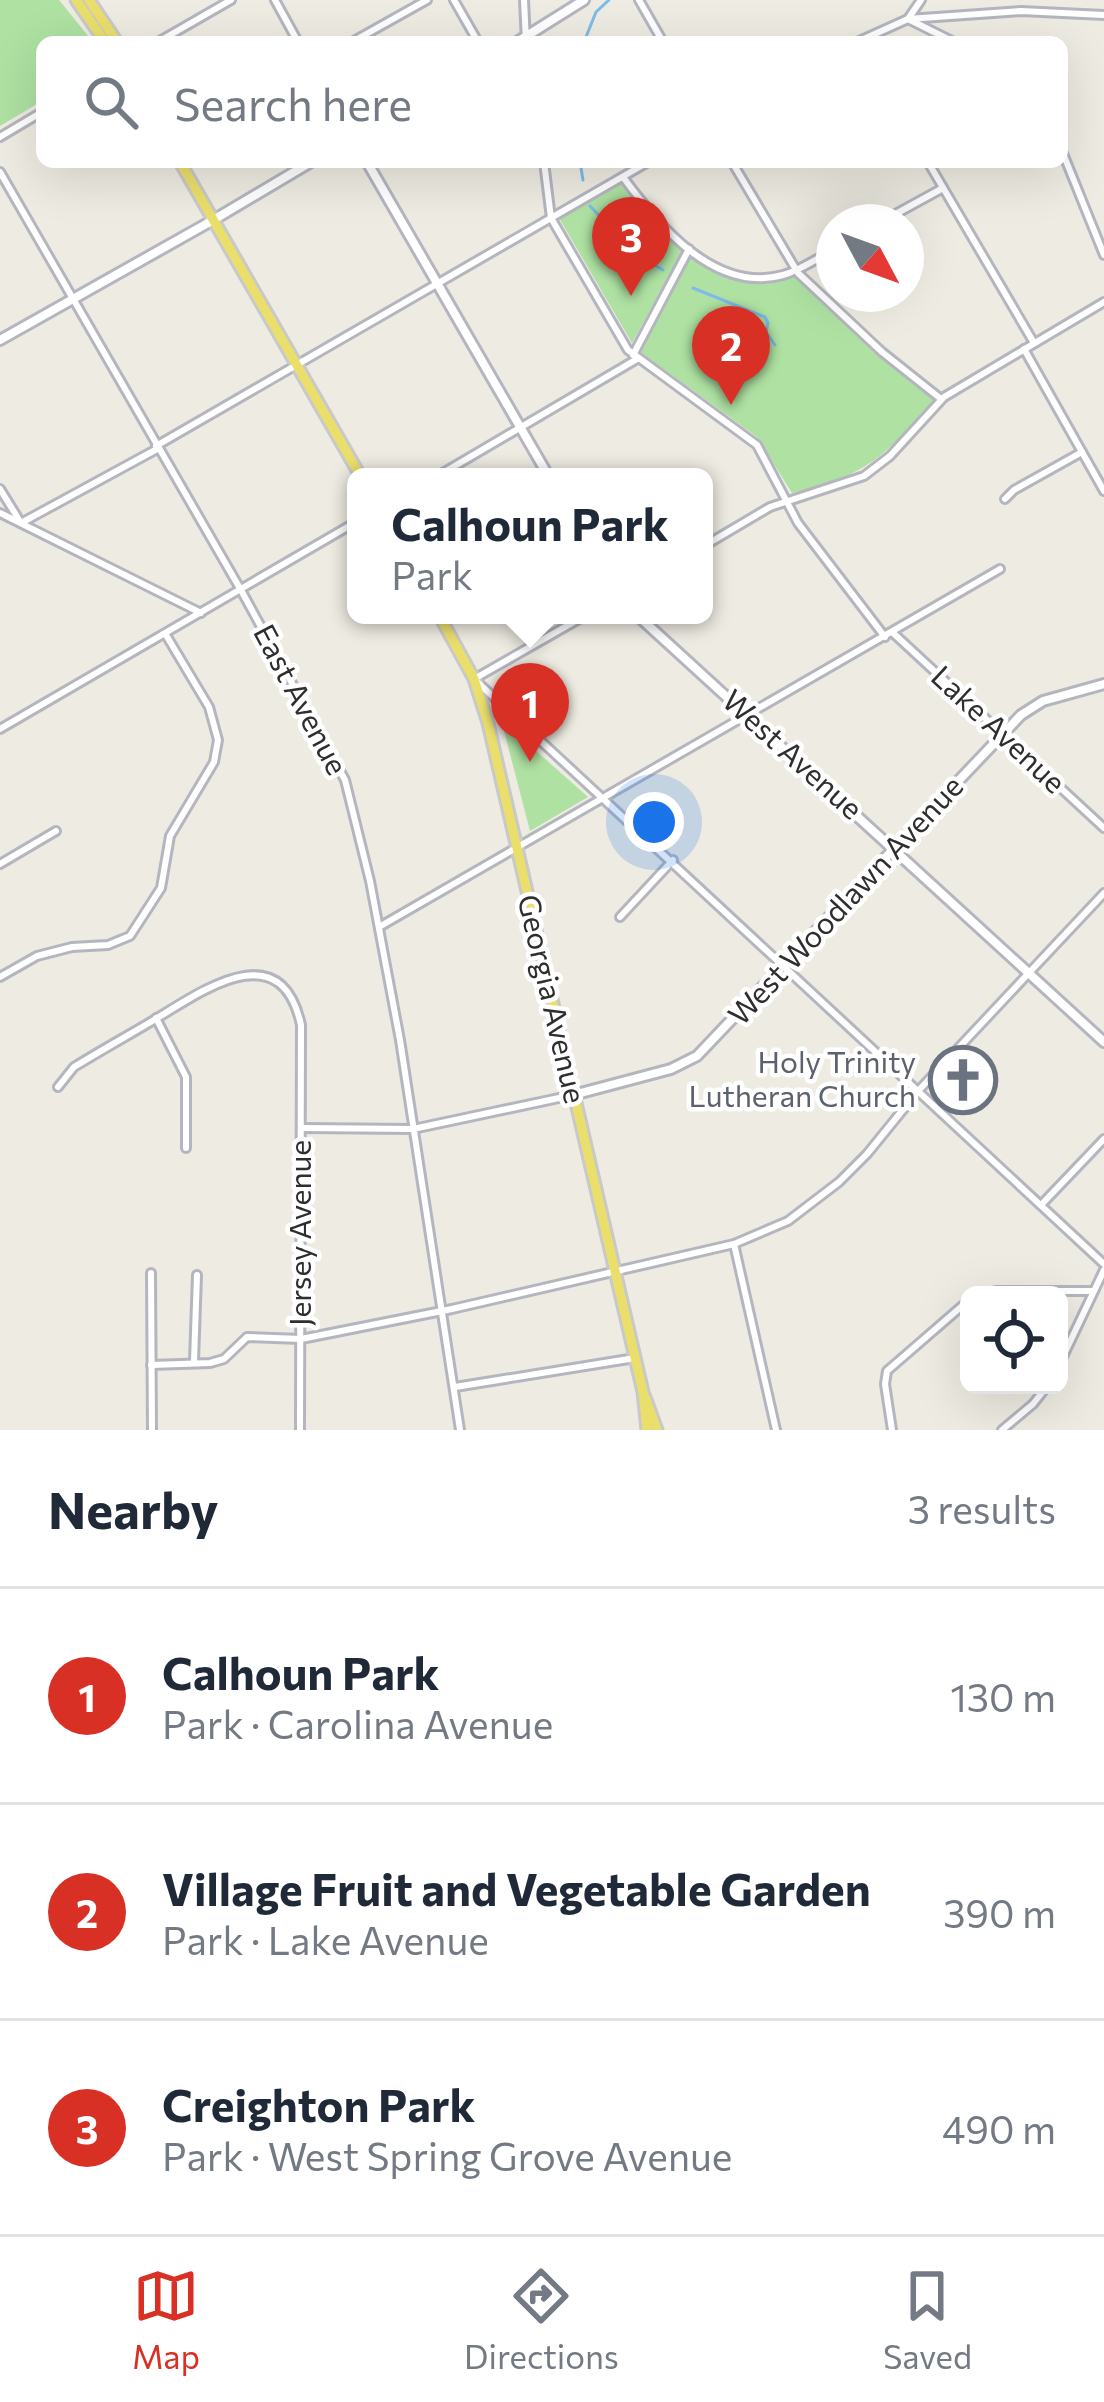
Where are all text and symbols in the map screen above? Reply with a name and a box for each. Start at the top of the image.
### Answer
search box [36,36,1068,168]
icon: search [78,69,144,135]
text: Search here [174,75,412,130]
pin: 3 [592,197,670,296]
north arrow [816,204,924,312]
pin: 2 [692,306,770,405]
popup [347,468,713,624]
text: Calhoun Park [391,495,669,550]
text: Park [391,550,473,598]
street label: East Avenue [247,617,357,780]
street label: Lake Avenue [925,657,1074,800]
pin: 1 [491,663,569,762]
street label: West Avenue [716,681,871,826]
street label: West Woodlawn Avenue [719,767,969,1032]
your location [624,792,684,852]
street label: Georgia Avenue [511,890,595,1106]
place label: Holy Trinity Lutheran Church [688,1042,916,1113]
church icon: Holy Trinity Lutheran Church [928,1045,998,1115]
street label: Jersey Avenue [280,1140,317,1326]
map controls [960,1286,1068,1394]
button: locate [960,1286,1068,1394]
text: Nearby [48,1477,218,1540]
text: 3 results [908,1484,1056,1532]
text: Calhoun Park [162,1644,439,1699]
text: 1 [78,1672,96,1720]
text: 130 m [950,1672,1056,1720]
text: Park · Carolina Avenue [162,1699,553,1747]
text: Village Fruit and Vegetable Garden [162,1860,871,1915]
text: 2 [76,1888,98,1936]
text: 390 m [943,1888,1056,1936]
text: Park · Lake Avenue [162,1915,489,1963]
text: Creighton Park [162,2076,475,2131]
text: 3 [76,2104,98,2152]
text: 490 m [942,2104,1056,2152]
text: Park · West Spring Grove Avenue [162,2131,732,2179]
tab: Map [132,2263,200,2376]
tab: Directions [464,2263,619,2376]
tab: Saved [883,2263,972,2376]

